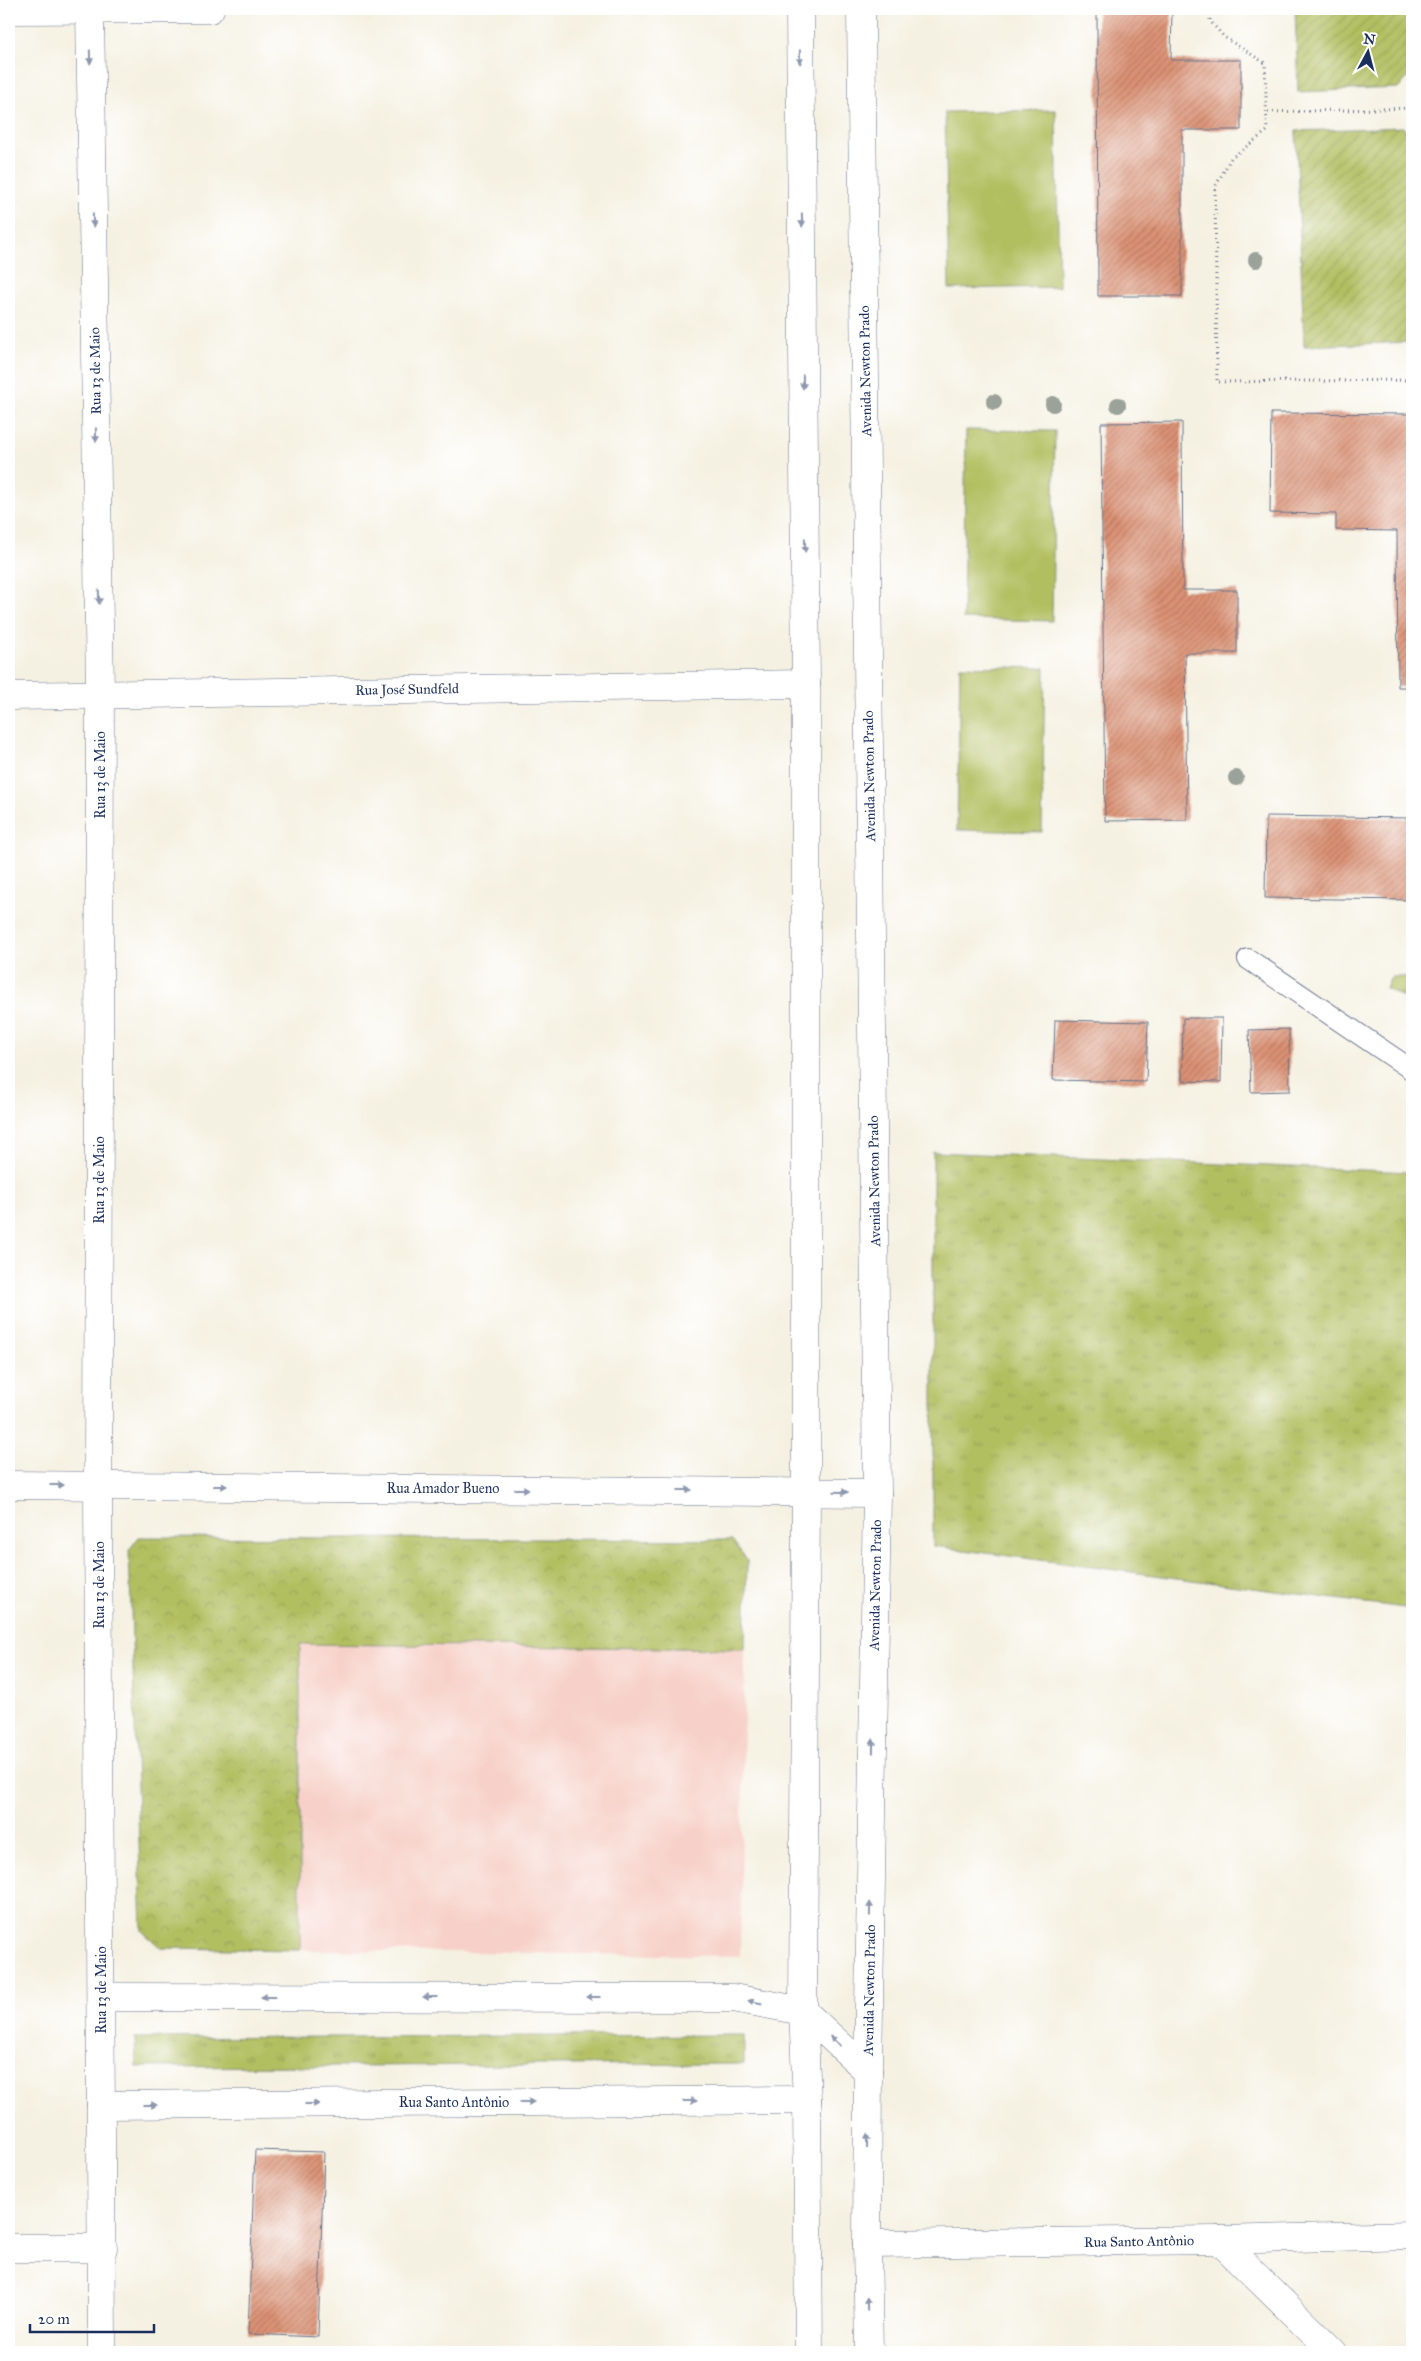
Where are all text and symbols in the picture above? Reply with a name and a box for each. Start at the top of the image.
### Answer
north arrow [1344,28,1394,78]
text: N [1363,30,1377,49]
one-way arrow [86,50,94,66]
one-way arrow [796,50,804,66]
one-way arrow [89,212,97,228]
one-way arrow [798,212,806,228]
street label: Avenida Newton Prado [856,305,875,438]
street label: Rua 13 de Maio [86,327,105,415]
one-way arrow [799,375,807,391]
one-way arrow [92,427,100,443]
one-way arrow [801,537,809,553]
one-way arrow [95,590,103,606]
street label: Rua José Sundfeld [355,680,459,700]
street label: Avenida Newton Prado [860,710,879,843]
street label: Rua 13 de Maio [92,731,109,819]
street label: Avenida Newton Prado [865,1115,884,1248]
street label: Rua 13 de Maio [91,1136,108,1224]
street label: Rua Amador Bueno [387,1480,499,1497]
one-way arrow [50,1481,66,1489]
one-way arrow [212,1482,228,1490]
one-way arrow [515,1485,531,1493]
one-way arrow [677,1486,693,1494]
one-way arrow [833,1488,849,1496]
street label: Avenida Newton Prado [866,1519,885,1652]
street label: Rua 13 de Maio [91,1541,108,1629]
one-way arrow [869,1738,877,1754]
one-way arrow [867,1900,875,1916]
street label: Avenida Newton Prado [860,1924,879,2057]
street label: Rua 13 de Maio [93,1946,110,2034]
one-way arrow [260,1993,276,2001]
one-way arrow [422,1993,438,2001]
one-way arrow [585,1993,601,2001]
one-way arrow [747,1998,763,2006]
one-way arrow [830,2035,842,2047]
street label: Rua Santo Antônio [399,2094,509,2111]
one-way arrow [682,2097,698,2105]
one-way arrow [519,2098,535,2106]
one-way arrow [304,2100,320,2108]
one-way arrow [142,2101,158,2109]
one-way arrow [863,2133,871,2149]
street label: Rua Santo Antônio [1084,2232,1194,2251]
one-way arrow [863,2295,871,2311]
scale bar [30,2301,154,2333]
text: 20 m [38,2310,70,2328]

